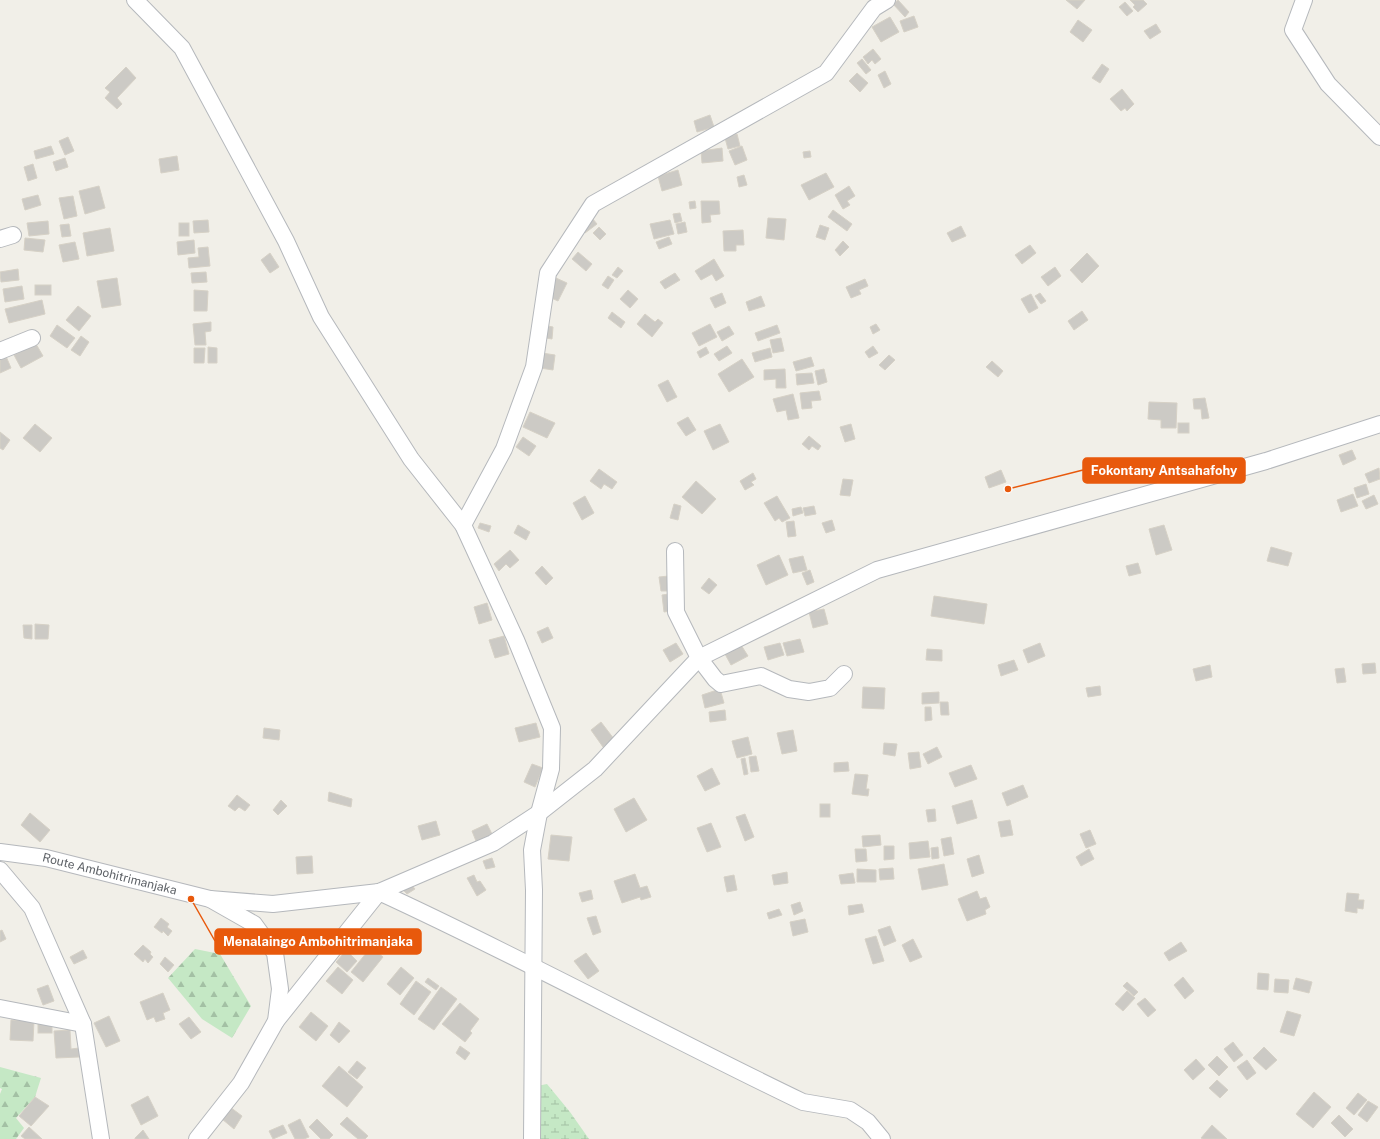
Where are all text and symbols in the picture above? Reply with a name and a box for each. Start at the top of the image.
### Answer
callout: Fokontany Antsahafohy [1083,458,1245,483]
text: Fokontany Antsahafohy [1091,463,1238,478]
street label: Route Ambohitrimanjaka [41,850,178,897]
callout: Menalaingo Ambohitrimanjaka [215,929,421,954]
text: Menalaingo Ambohitrimanjaka [223,934,413,949]

